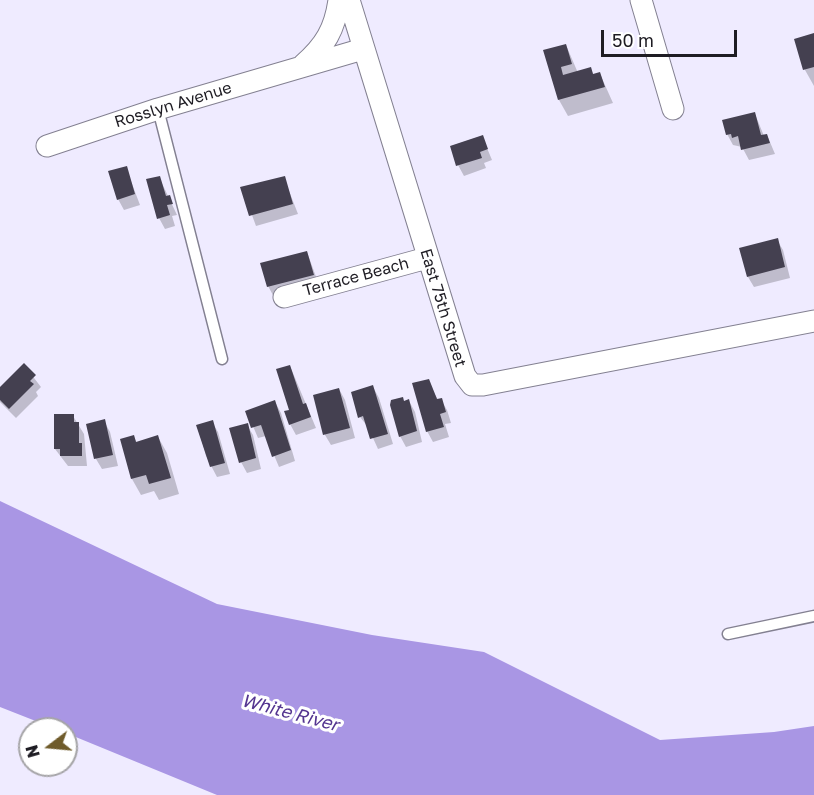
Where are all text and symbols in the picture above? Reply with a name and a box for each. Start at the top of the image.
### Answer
scale bar [604,18,740,56]
text: 50 m [612,29,654,51]
street label: Rosslyn Avenue [112,78,234,132]
street label: East 75th Street [416,246,470,370]
street label: Terrace Beach [301,254,411,300]
water label: White River [239,690,341,736]
north arrow [18,717,78,777]
text: N [21,743,44,760]

